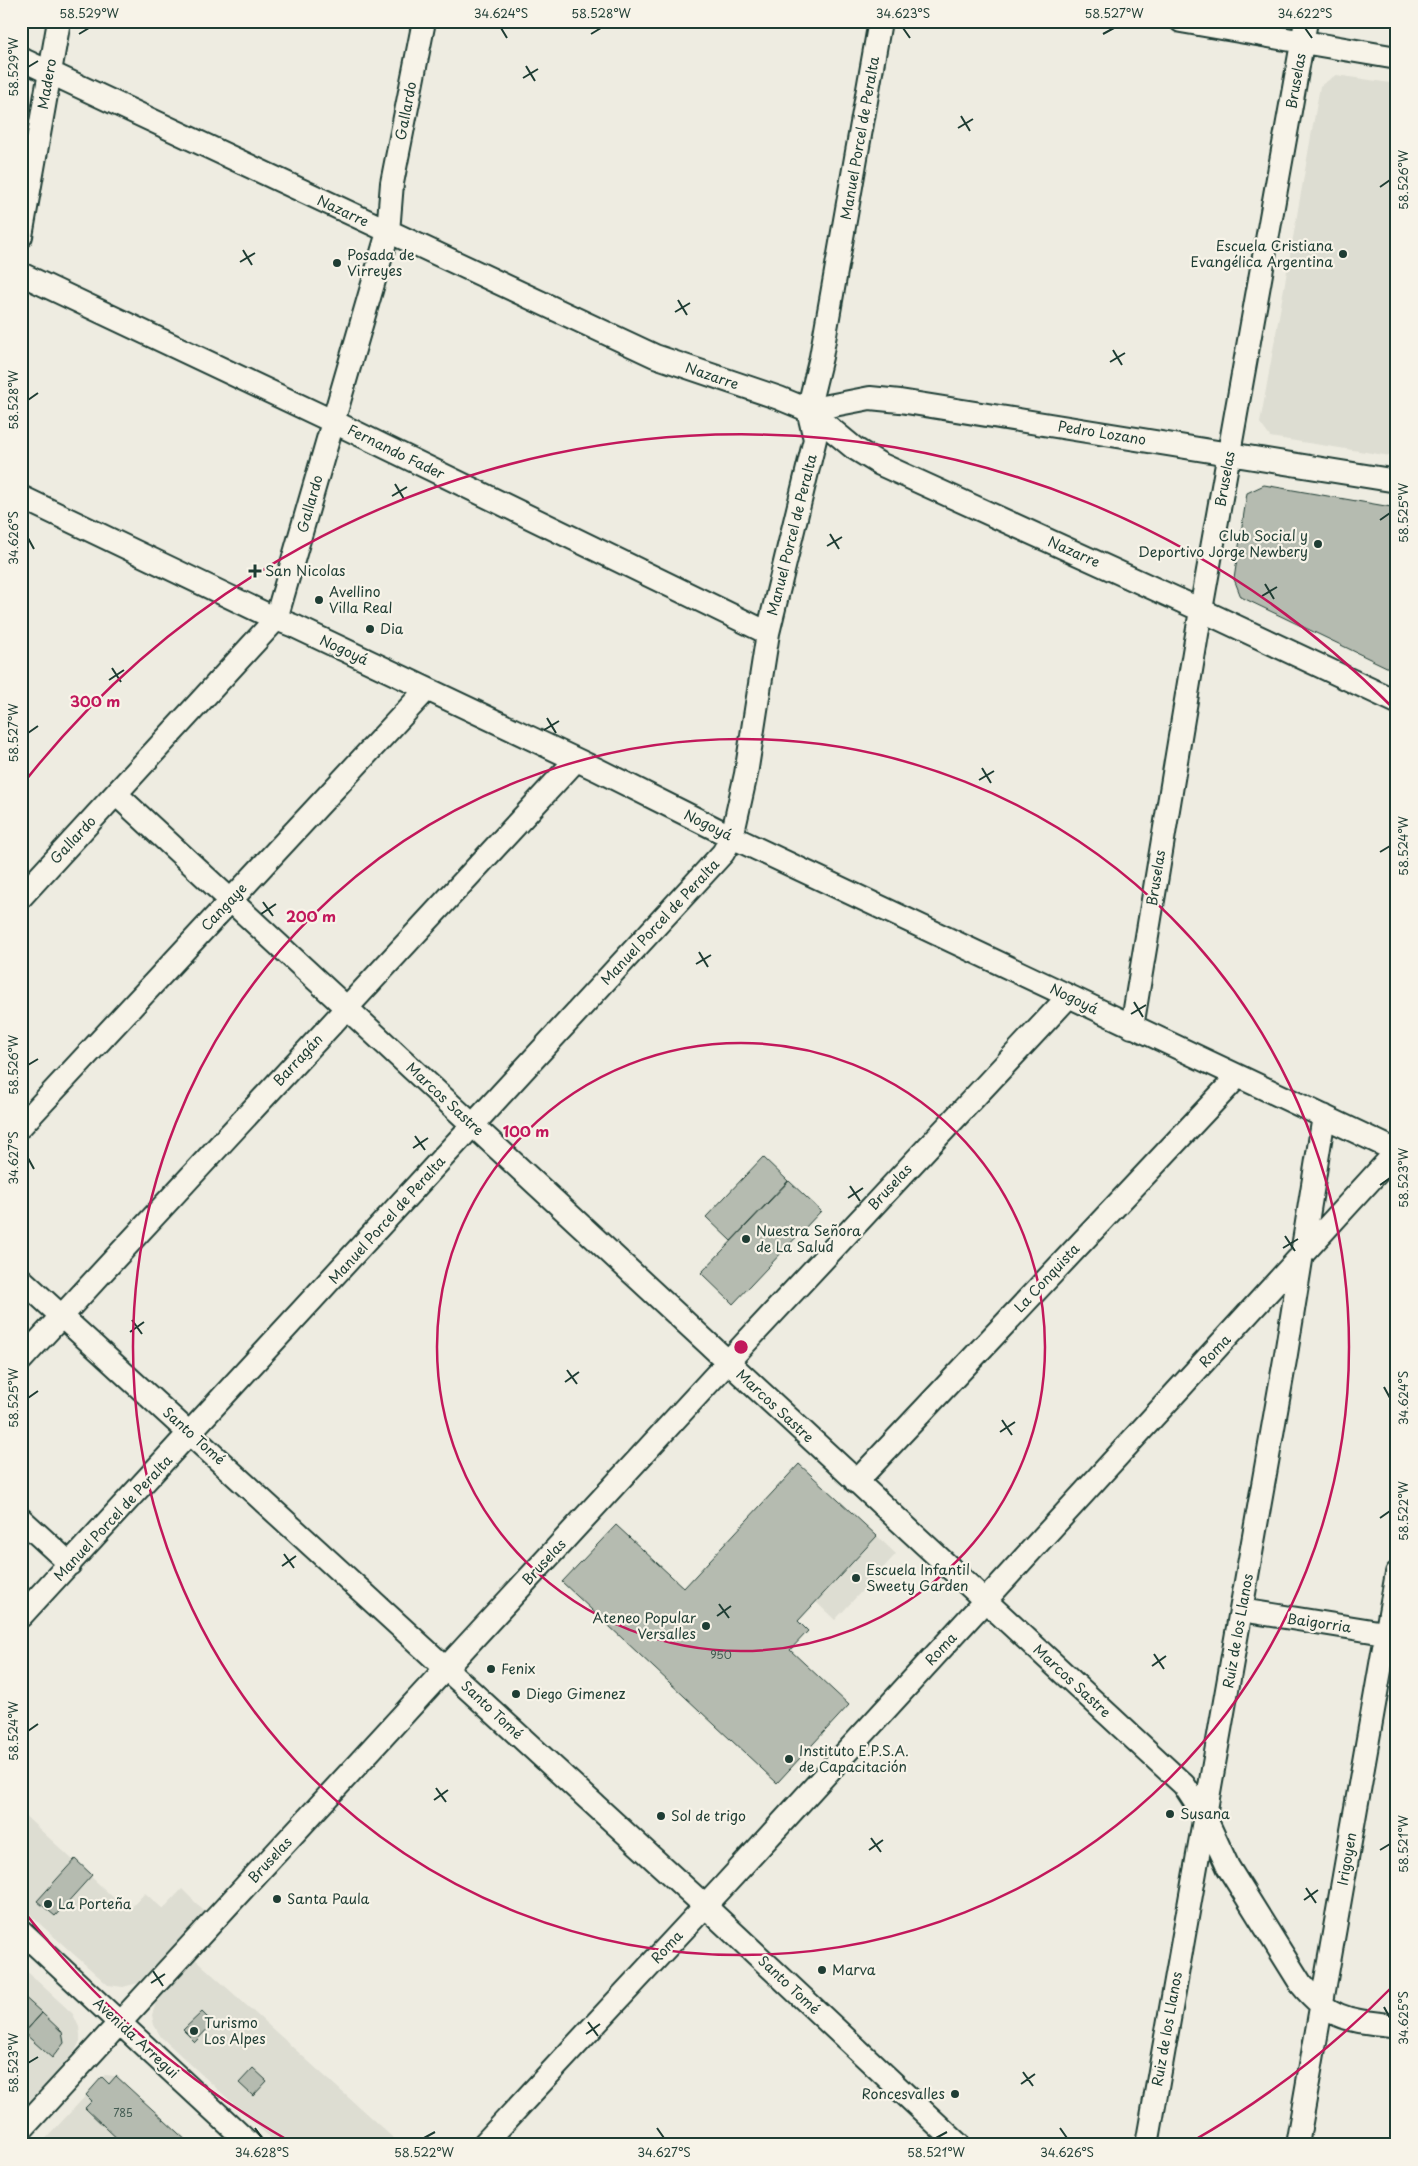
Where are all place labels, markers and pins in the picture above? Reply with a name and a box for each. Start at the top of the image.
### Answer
place label: Escuela Cristiana Evangélica Argentina [1190,235,1333,272]
place label: Posada de Virreyes [347,244,415,281]
marker: Escuela Cristiana Evangélica Argentina [1337,248,1349,260]
marker: Posada de Virreyes [331,257,343,269]
place label: Club Social y Deportivo Jorge Newbery [1138,525,1308,562]
marker: Club Social y Deportivo Jorge Newbery [1312,538,1324,550]
place label: San Nicolas [265,560,345,581]
marker: San Nicolas [249,565,261,577]
place label: Avellino Villa Real [329,581,392,618]
marker: Avellino Villa Real [313,594,325,606]
place label: Dia [380,618,404,639]
marker: Dia [364,623,376,635]
place label: Nuestra Señora de La Salud [756,1220,861,1257]
marker: Nuestra Señora de La Salud [740,1233,752,1245]
centre of rings [732,1338,750,1356]
place label: Escuela Infantil Sweety Garden [866,1559,970,1596]
marker: Escuela Infantil Sweety Garden [850,1572,862,1584]
place label: Ateneo Popular Versalles [592,1607,697,1644]
marker: Ateneo Popular Versalles [700,1620,712,1632]
place label: Fenix [501,1658,535,1679]
marker: Fenix [485,1663,497,1675]
place label: Diego Gimenez [526,1683,626,1704]
marker: Diego Gimenez [510,1688,522,1700]
place label: Instituto E.P.S.A. de Capacitación [799,1740,909,1777]
marker: Instituto E.P.S.A. de Capacitación [783,1753,795,1765]
place label: Susana [1180,1803,1230,1824]
place label: Sol de trigo [671,1805,746,1826]
marker: Susana [1164,1808,1176,1820]
marker: Sol de trigo [655,1810,667,1822]
place label: Santa Paula [287,1888,369,1909]
place label: La Porteña [58,1893,132,1914]
marker: Santa Paula [271,1893,283,1905]
marker: La Porteña [42,1898,54,1910]
place label: Marva [832,1959,876,1980]
marker: Marva [816,1964,828,1976]
place label: Turismo Los Alpes [204,2012,266,2049]
marker: Turismo Los Alpes [188,2025,200,2037]
place label: Roncesvalles [862,2083,945,2104]
marker: Roncesvalles [949,2088,961,2100]

